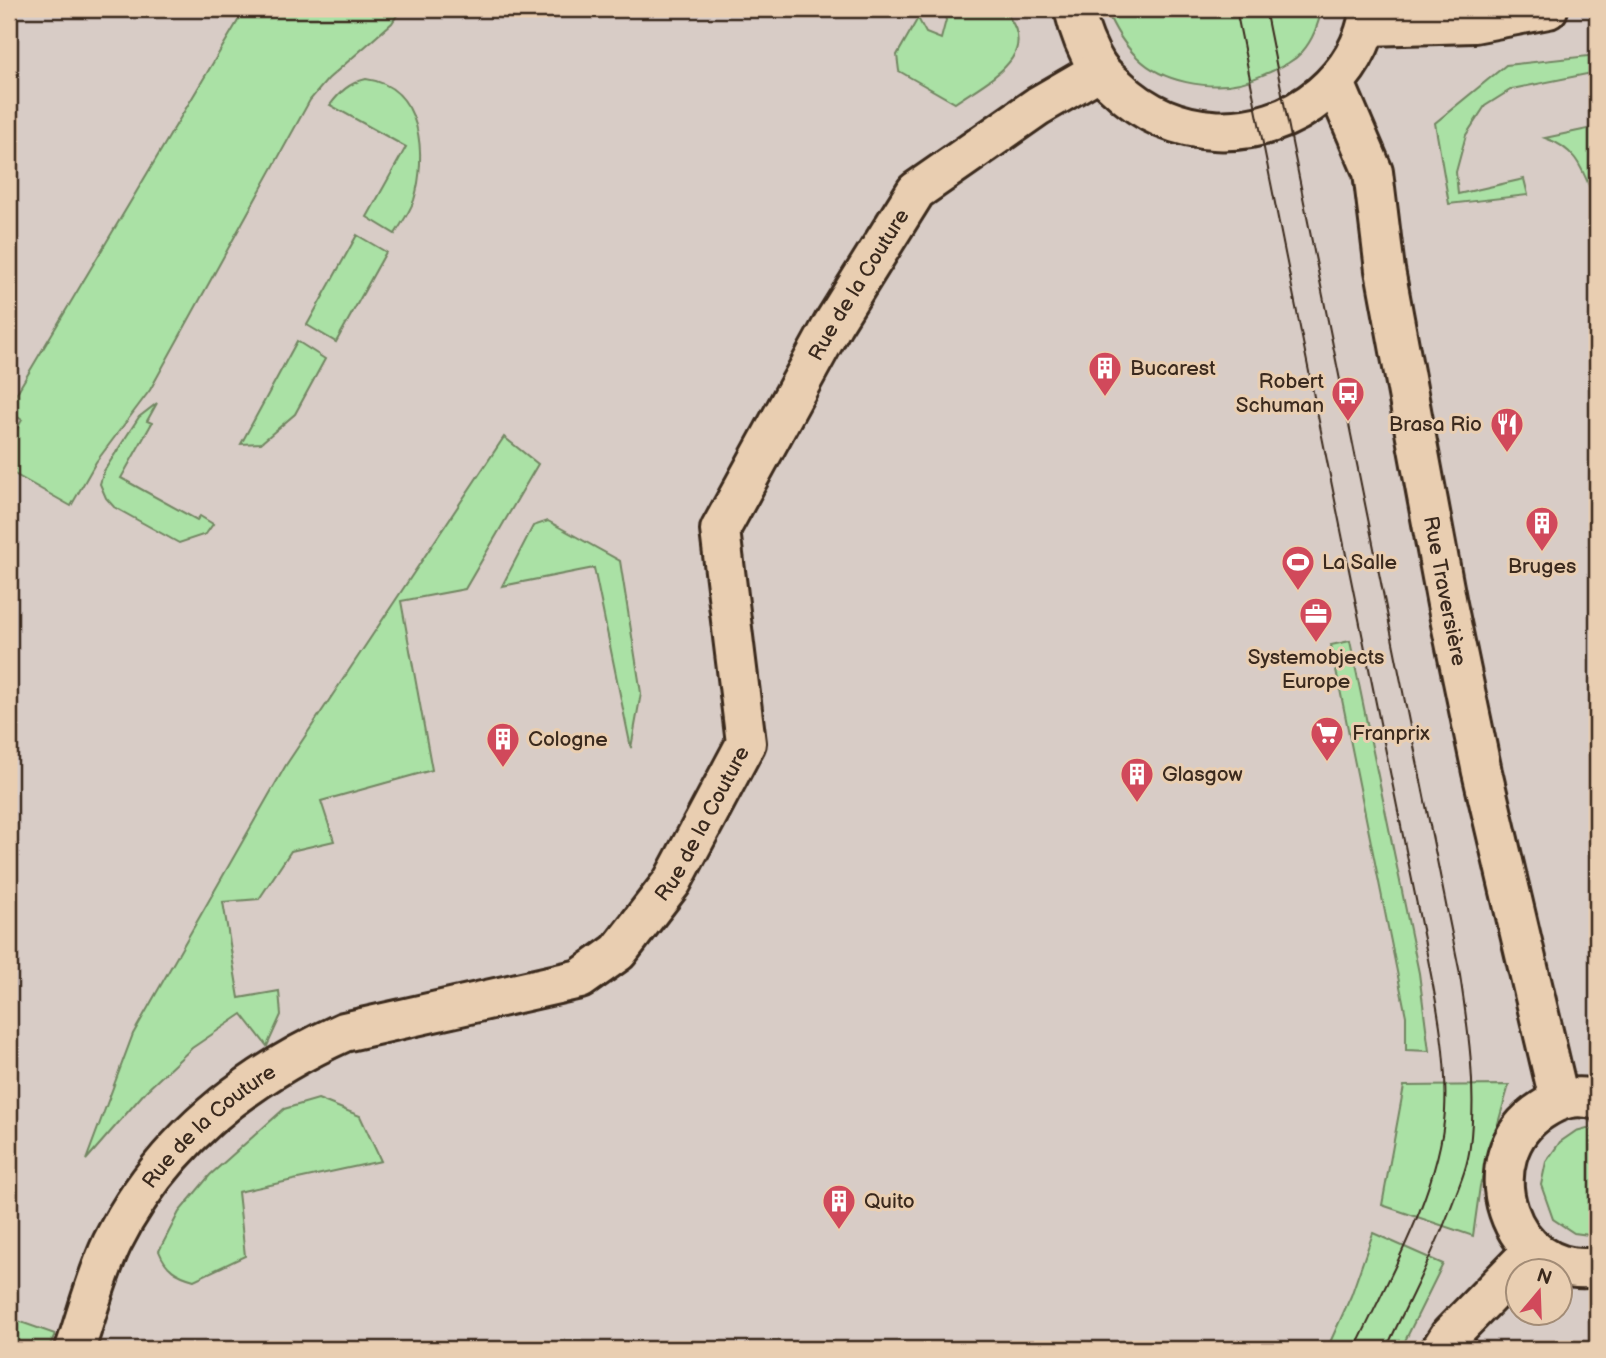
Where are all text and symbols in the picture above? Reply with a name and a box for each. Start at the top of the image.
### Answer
street label: Rue de la Couture [803,205,915,365]
building icon: Bucarest [1086,349,1124,398]
place label: Bucarest [1130,356,1216,381]
place label: Robert Schuman [1236,369,1325,418]
bus stop icon: Robert Schuman [1329,374,1367,423]
restaurant icon: Brasa Rio [1488,405,1526,454]
place label: Brasa Rio [1389,412,1482,437]
building icon: Bruges [1523,504,1561,553]
street label: Rue Traversière [1418,514,1472,668]
sports icon: La Salle [1279,543,1317,592]
place label: La Salle [1322,550,1397,575]
place label: Bruges [1508,554,1576,579]
office icon: Systemobjects Europe [1297,595,1335,644]
place label: Systemobjects Europe [1248,645,1384,694]
supermarket icon: Franprix [1308,714,1346,763]
building icon: Cologne [484,720,522,769]
place label: Franprix [1352,721,1430,746]
place label: Cologne [528,727,608,752]
street label: Rue de la Couture [650,742,755,906]
building icon: Glasgow [1118,755,1156,804]
place label: Glasgow [1162,762,1243,787]
street label: Rue de la Couture [137,1059,280,1193]
building icon: Quito [820,1182,858,1231]
place label: Quito [864,1189,915,1214]
north arrow [1504,1256,1574,1326]
text: N [1534,1264,1555,1291]

